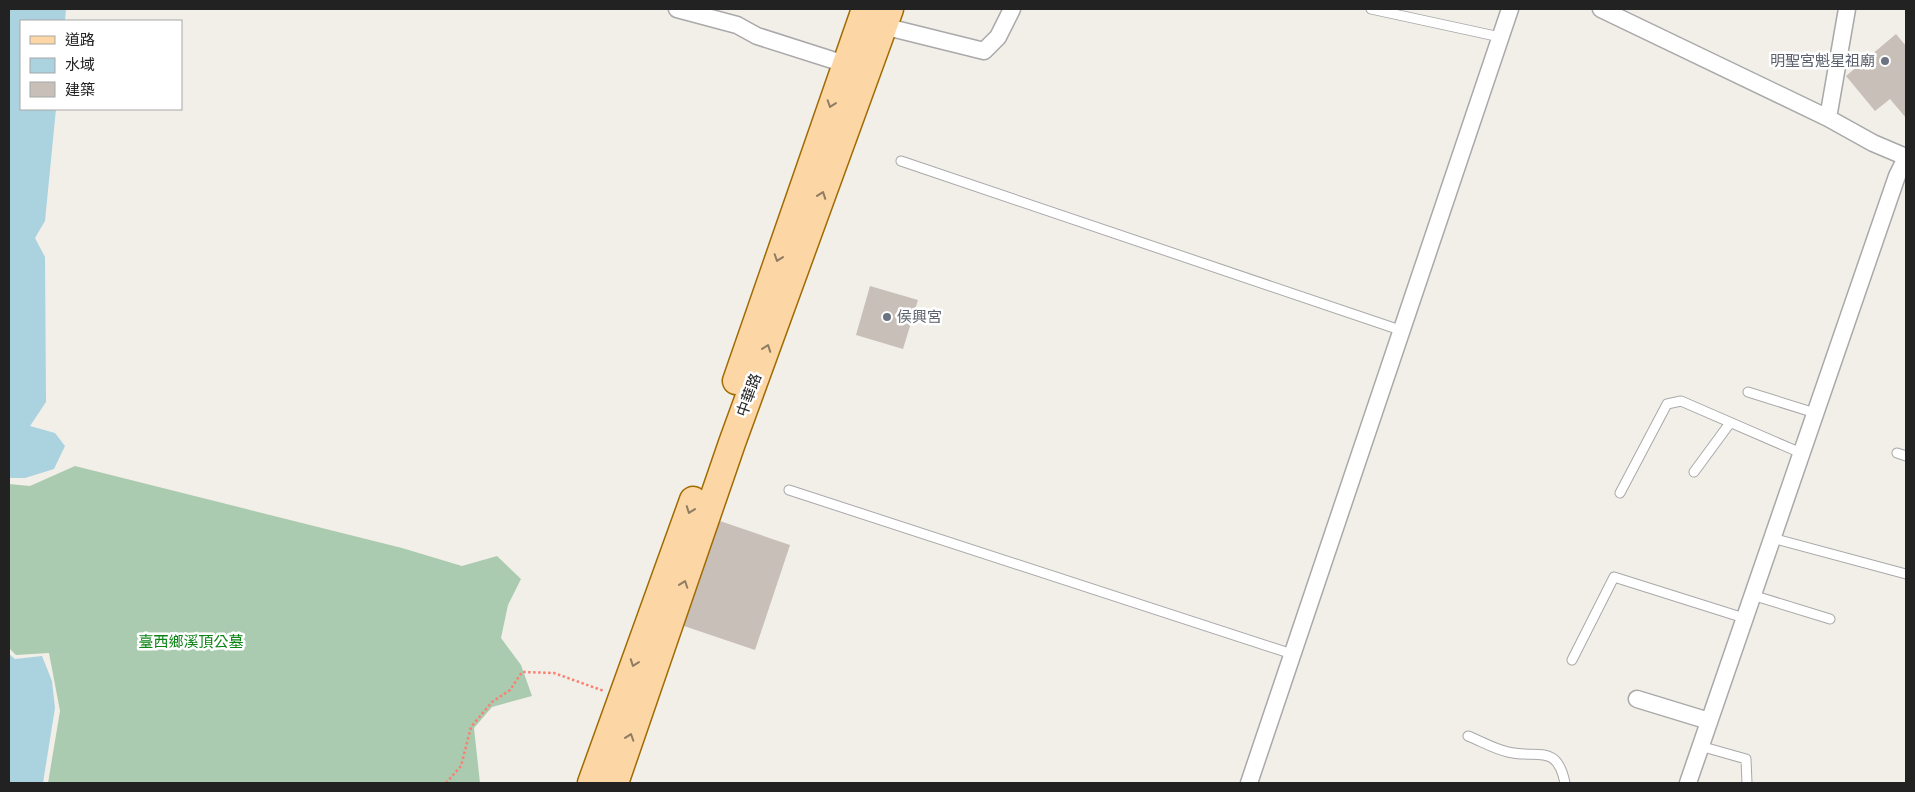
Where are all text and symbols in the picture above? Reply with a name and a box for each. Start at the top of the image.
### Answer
legend [20,20,182,110]
text: 道路 [65,31,95,49]
place label: 明聖宮魁星祖廟 [1770,52,1875,70]
marker: 明聖宮魁星祖廟 [1879,55,1891,67]
text: 水域 [65,56,95,74]
text: 建築 [65,81,95,99]
one-way arrow [827,99,837,108]
one-way arrow [816,191,826,200]
one-way arrow [774,253,784,261]
place label: 侯興宮 [897,308,942,326]
marker: 侯興宮 [881,311,893,323]
one-way arrow [761,344,771,353]
street label: 中華路 [733,371,765,419]
one-way arrow [686,505,696,514]
one-way arrow [678,580,688,588]
park label: 臺西鄉溪頂公墓 [138,633,244,651]
one-way arrow [630,658,640,667]
one-way arrow [625,733,635,742]

